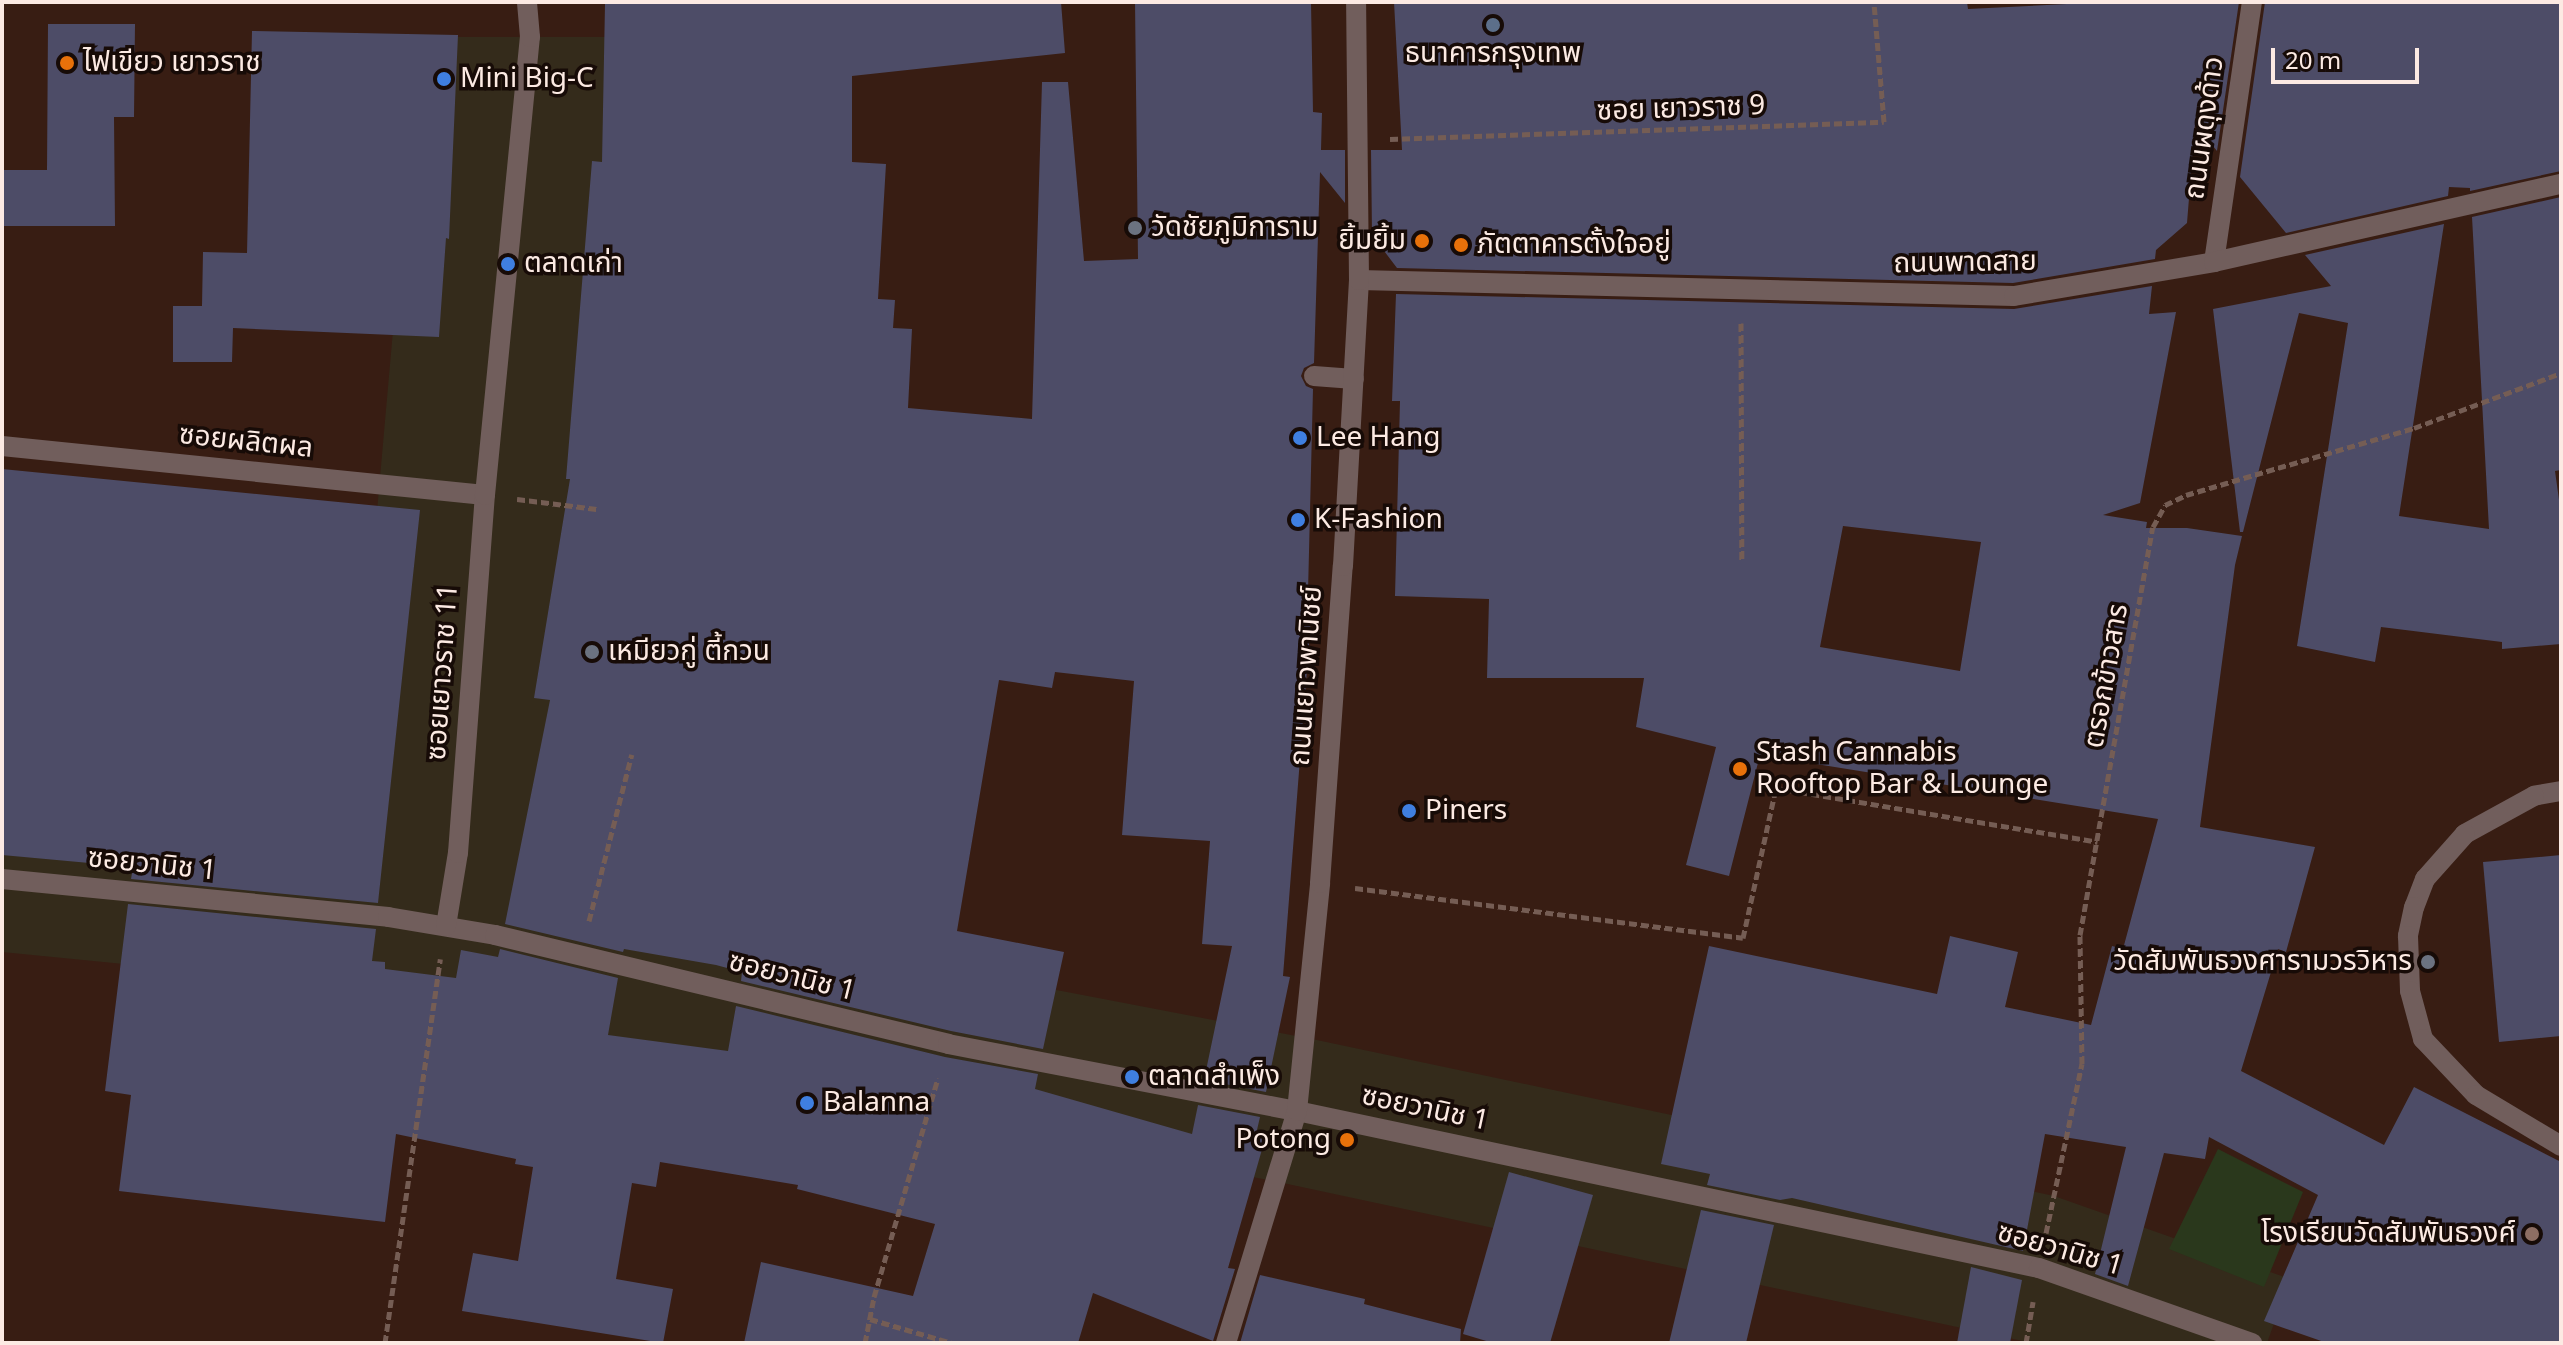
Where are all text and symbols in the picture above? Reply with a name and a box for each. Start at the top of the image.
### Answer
marker: ธนาคารกรุงเทพ [1484,16,1502,34]
scale bar [2275,32,2423,82]
place label: ธนาคารกรุงเทพ [1405,37,1581,71]
text: 20 m [2285,44,2341,80]
place label: ไฟเขียว เยาวราช [83,46,260,80]
marker: ไฟเขียว เยาวราช [58,54,76,72]
street label: ถนนผดุงด้าว [2178,54,2232,202]
place label: Mini Big-C [460,62,591,96]
marker: Mini Big-C [435,70,453,88]
street label: ซอย เยาวราช 9 [1597,89,1765,129]
place label: วัดชัยภูมิการาม [1151,211,1319,245]
marker: วัดชัยภูมิการาม [1126,219,1144,237]
place label: ยิ้มยิ้ม [1338,224,1406,258]
place label: ภัตตาคารตั้งใจอยู่ [1477,228,1671,262]
marker: ยิ้มยิ้ม [1413,232,1431,250]
marker: ภัตตาคารตั้งใจอยู่ [1452,236,1470,254]
street label: ถนนพาดสาย [1893,245,2037,281]
place label: ตลาดเก่า [524,247,623,281]
marker: ตลาดเก่า [499,255,517,273]
street label: ซอยผลิตผล [177,418,315,466]
place label: Lee Hang [1316,421,1437,455]
marker: Lee Hang [1291,429,1309,447]
place label: K-Fashion [1314,503,1443,537]
marker: K-Fashion [1289,511,1307,529]
street label: ซอยเยาวราช 11 [420,583,466,761]
street label: ถนนเยาวพานิชย์ [1284,585,1330,767]
street label: ตรอกข้าวสาร [2078,601,2136,751]
place label: เหมียวกู่ ตี้กวน [608,635,769,669]
marker: เหมียวกู่ ตี้กวน [583,643,601,661]
place label: Stash Cannabis Rooftop Bar & Lounge [1756,736,2040,802]
marker: Stash Cannabis Rooftop Bar & Lounge [1731,760,1749,778]
place label: Piners [1425,794,1507,828]
marker: Piners [1400,802,1418,820]
street label: ซอยวานิช 1 [87,842,217,888]
street label: ซอยวานิช 1 [726,945,858,1009]
place label: วัดสัมพันธวงศารามวรวิหาร [2113,945,2412,979]
marker: วัดสัมพันธวงศารามวรวิหาร [2419,953,2437,971]
place label: ตลาดสำเพ็ง [1148,1060,1280,1094]
marker: ตลาดสำเพ็ง [1123,1068,1141,1086]
street label: ซอยวานิช 1 [1359,1079,1491,1139]
place label: Balanna [823,1086,931,1120]
marker: Balanna [798,1094,816,1112]
place label: Potong [1238,1123,1331,1157]
marker: Potong [1338,1131,1356,1149]
street label: ซอยวานิช 1 [1994,1216,2126,1284]
place label: โรงเรียนวัดสัมพันธวงศ์ [2261,1217,2516,1251]
marker: โรงเรียนวัดสัมพันธวงศ์ [2523,1225,2541,1243]

